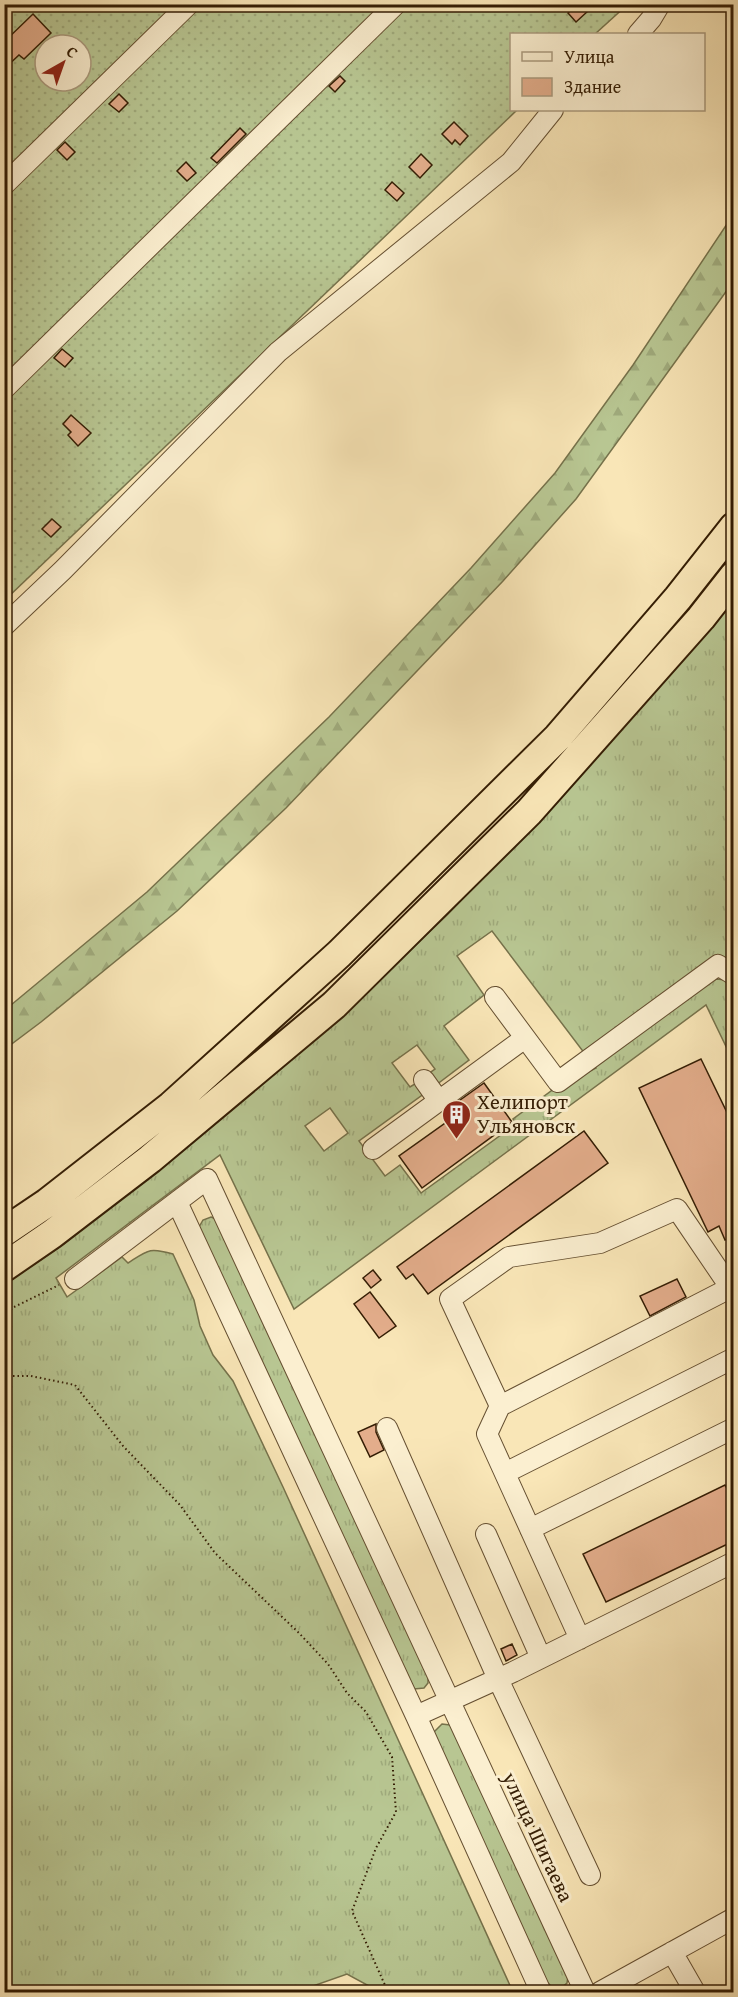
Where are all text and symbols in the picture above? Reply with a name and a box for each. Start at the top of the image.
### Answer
north arrow [33,33,93,93]
legend [510,33,705,111]
text: С [61,39,84,64]
text: Улица [564,43,615,70]
text: Здание [564,73,621,100]
place label: Хелипорт Ульяновск [477,1086,575,1141]
building icon: Хелипорт Ульяновск [440,1098,472,1140]
street label: улица Шигаева [494,1766,582,1907]

